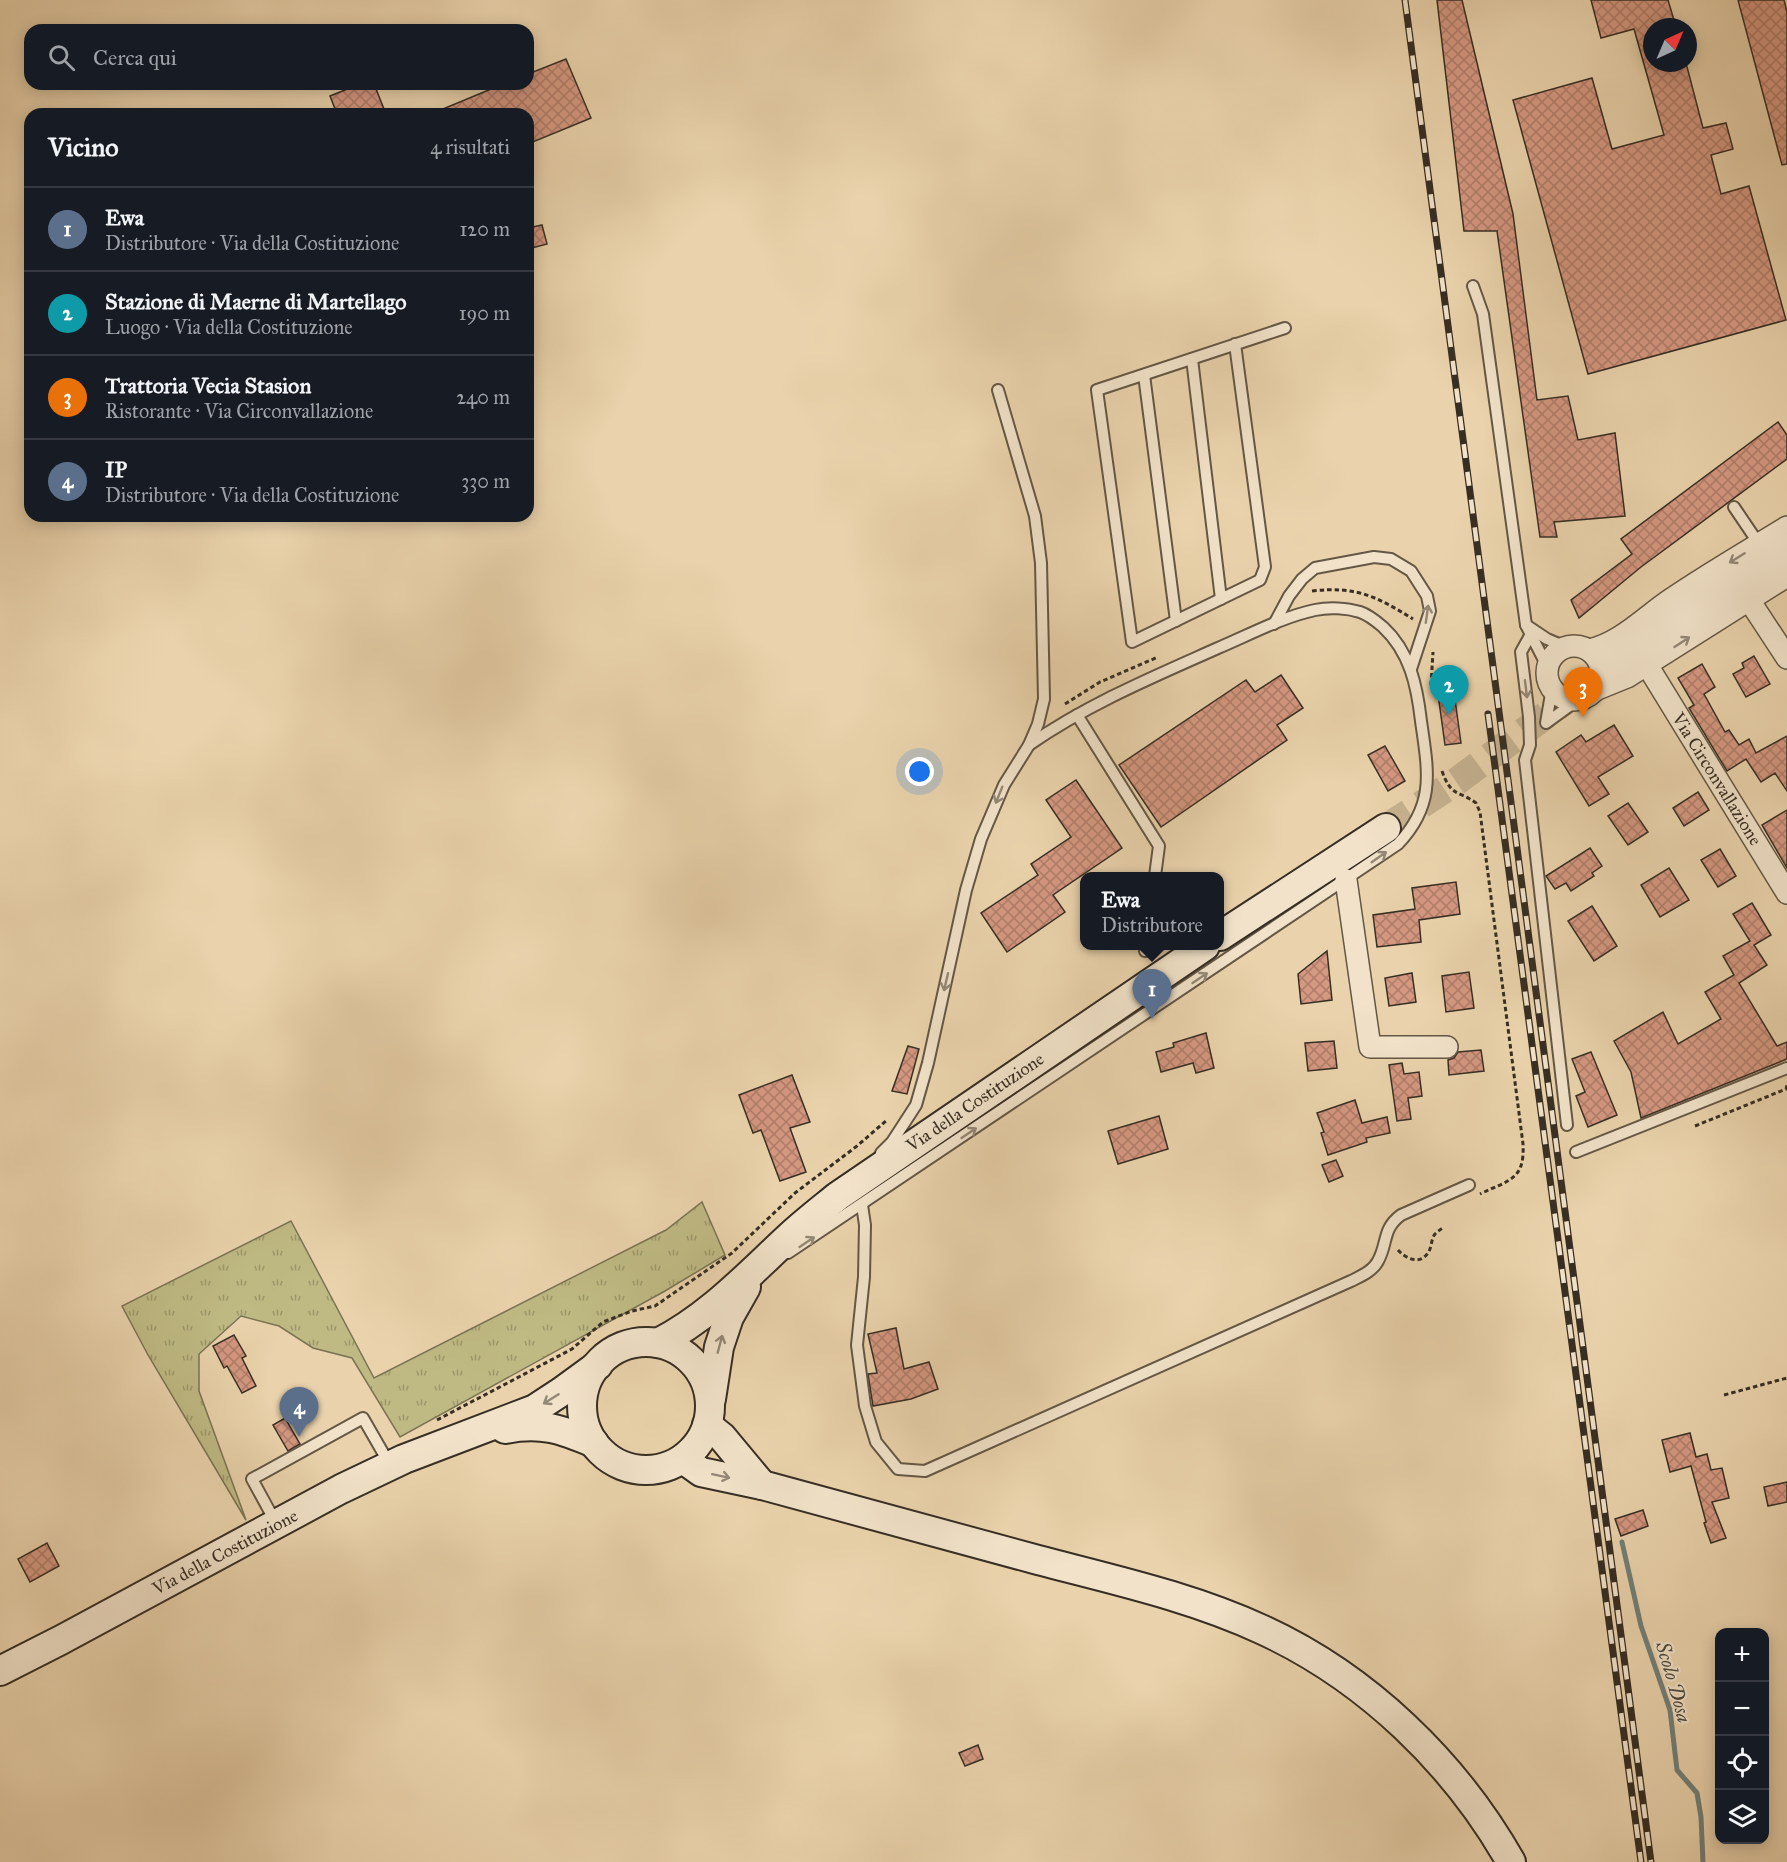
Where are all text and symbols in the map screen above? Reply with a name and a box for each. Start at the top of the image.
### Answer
north arrow [1643,18,1697,72]
search box [24,24,534,90]
icon: search [45,41,78,74]
text: Cerca qui [93,44,177,71]
text: Vicino [48,131,119,163]
text: 4 risultati [430,135,510,159]
text: Ewa [105,204,144,231]
text: 1 [64,217,71,241]
text: 120 m [459,217,510,241]
text: Distributore · Via della Costituzione [105,231,399,255]
text: Stazione di Maerne di Martellago [105,288,407,315]
text: 2 [63,301,72,325]
text: 190 m [459,301,510,325]
text: Luogo · Via della Costituzione [105,315,353,339]
text: Trattoria Vecia Stasion [105,372,311,399]
text: 3 [64,385,72,409]
text: 240 m [456,385,510,409]
text: Ristorante · Via Circonvallazione [105,399,373,423]
text: IP [105,456,127,483]
text: 4 [62,469,73,493]
text: 330 m [461,469,510,493]
text: Distributore · Via della Costituzione [105,483,399,507]
one-way arrow [1729,552,1746,564]
one-way arrow [1422,604,1433,624]
one-way arrow [1673,636,1690,648]
pin: 2 [1430,666,1468,715]
pin: 3 [1564,668,1602,717]
one-way arrow [1520,678,1531,698]
street label: Via Circonvallazione [1667,708,1767,849]
your location [905,757,934,786]
one-way arrow [993,785,1004,804]
one-way arrow [1371,851,1387,863]
popup [1080,872,1224,950]
text: Ewa [1101,886,1140,913]
text: Distributore [1101,913,1203,937]
pin: 1 [1132,970,1172,1019]
one-way arrow [940,972,951,991]
one-way arrow [1192,972,1208,984]
street label: Via della Costituzione [901,1048,1048,1157]
one-way arrow [960,1127,977,1140]
one-way arrow [798,1236,814,1248]
one-way arrow [715,1335,727,1354]
pin: 4 [280,1388,318,1437]
one-way arrow [542,1393,559,1406]
one-way arrow [710,1471,730,1482]
street label: Via della Costituzione [148,1504,301,1600]
map controls [1715,1628,1769,1844]
button: + [1715,1628,1769,1682]
water label: Scolo Dosa [1651,1638,1697,1725]
button: − [1715,1682,1769,1736]
button: locate [1715,1736,1769,1790]
button: layers [1715,1790,1769,1844]

